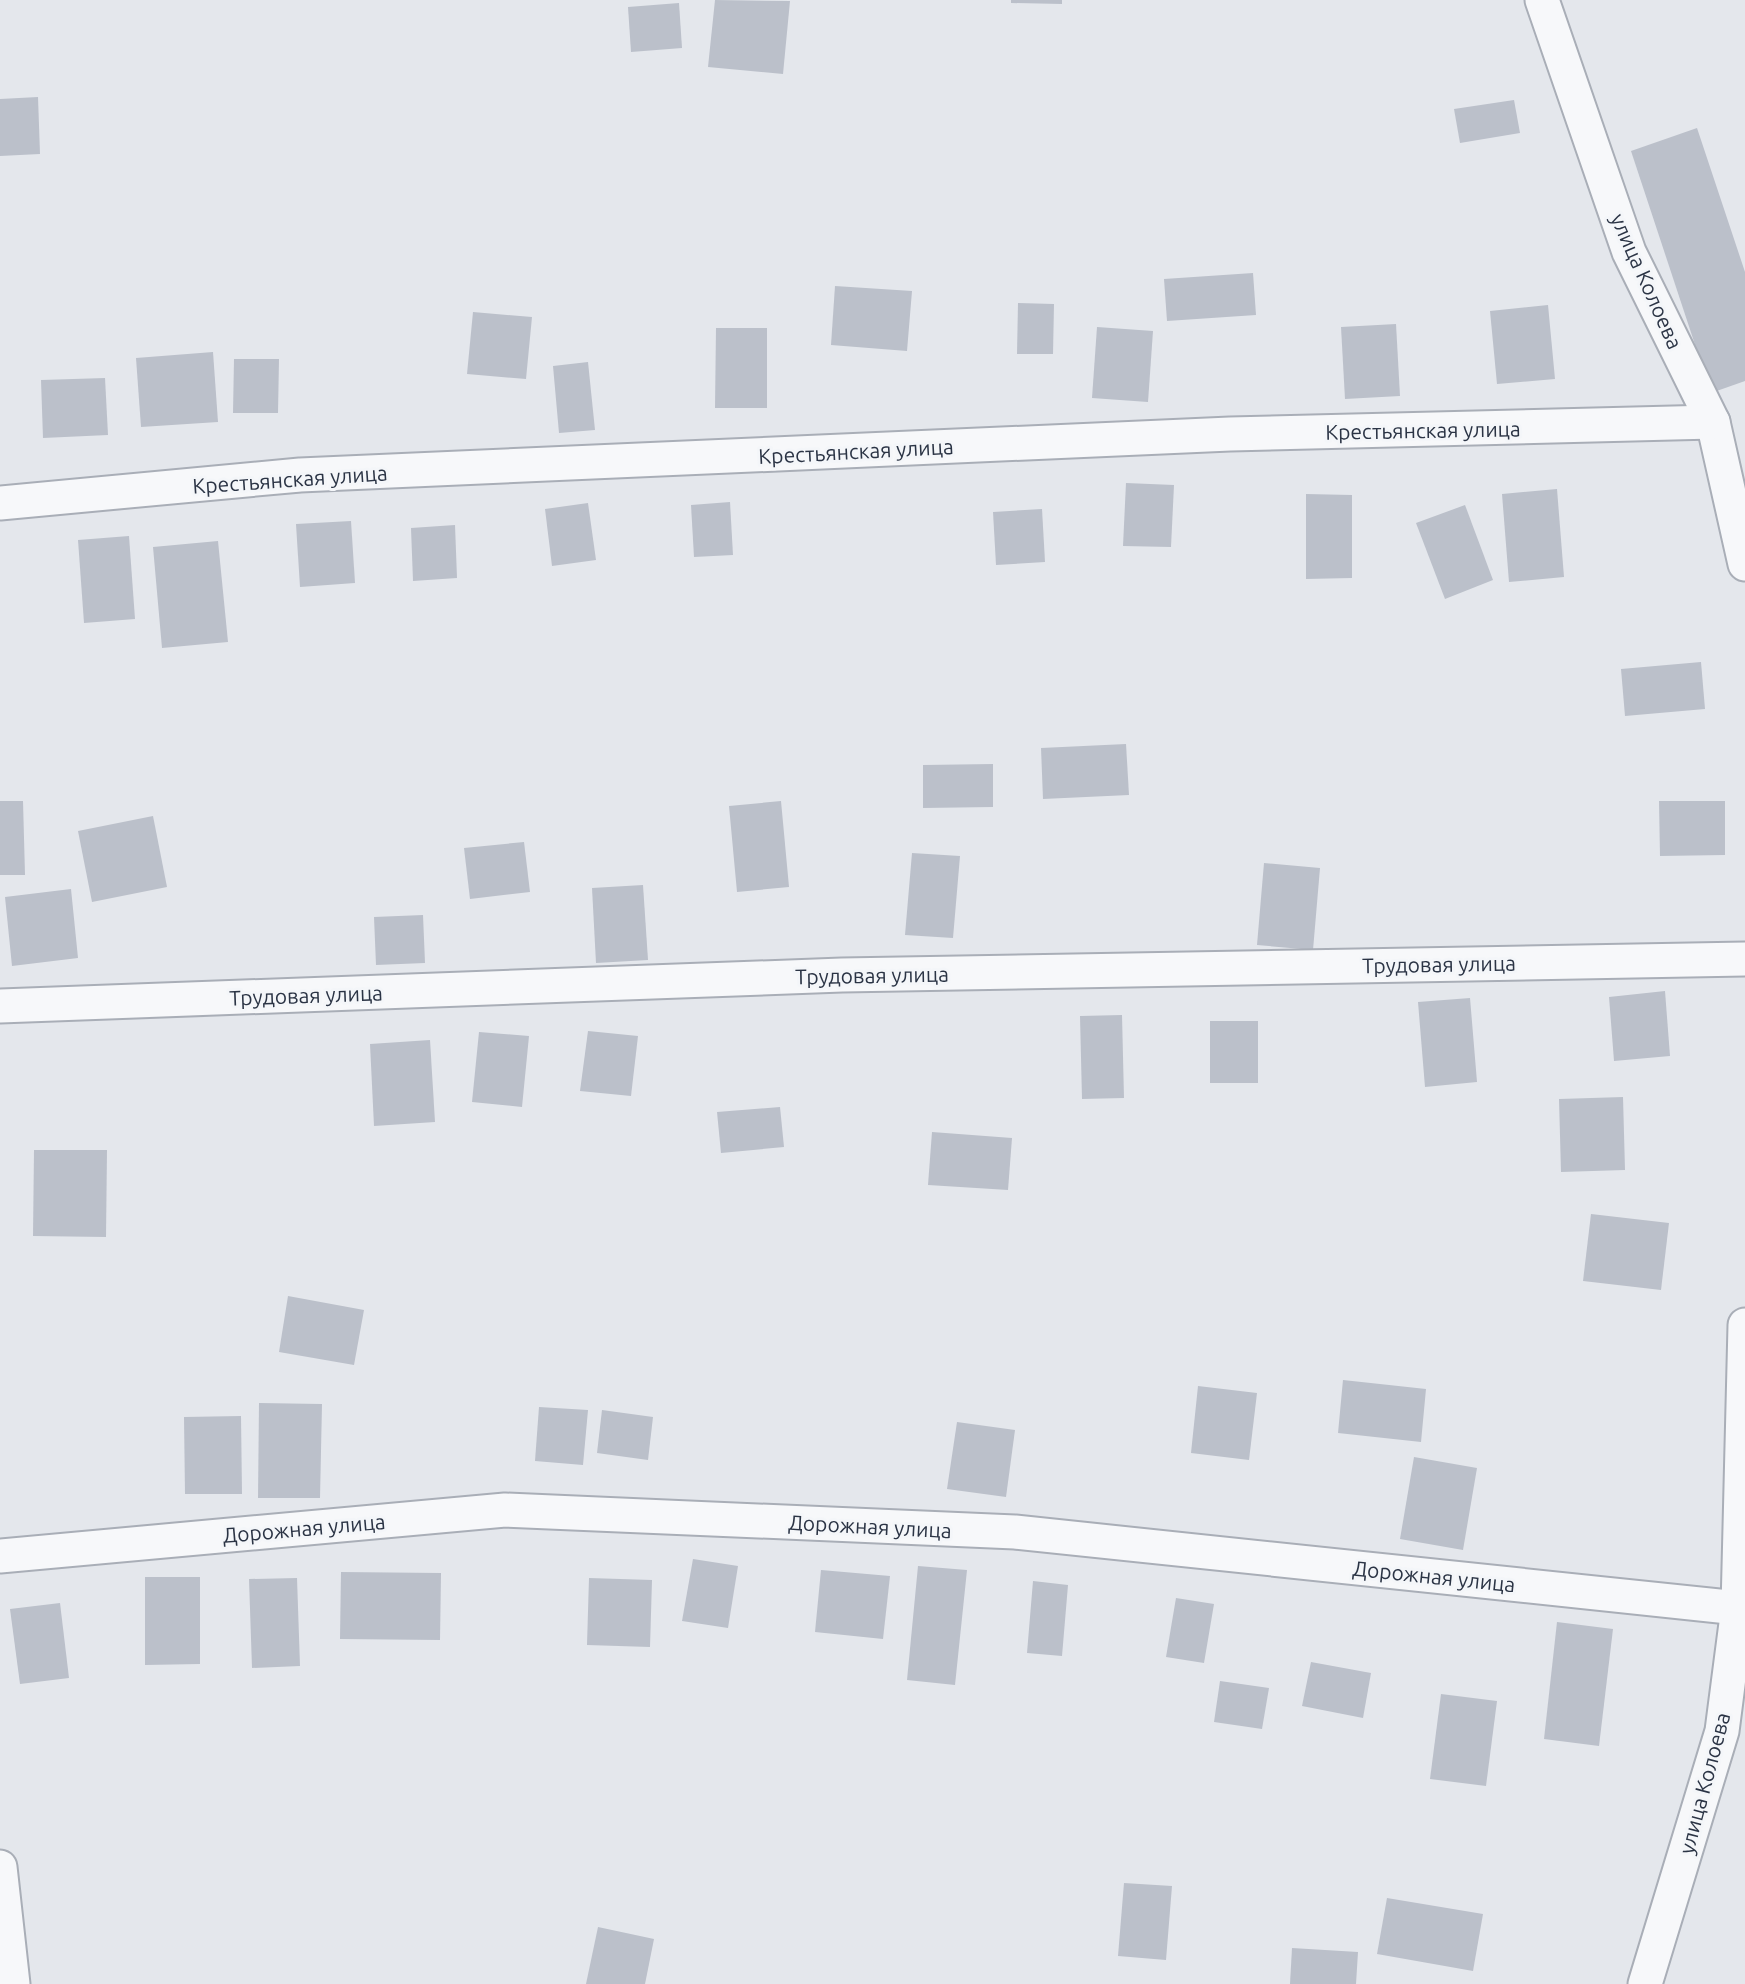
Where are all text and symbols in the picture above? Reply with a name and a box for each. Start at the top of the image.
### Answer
street label: улица Колоева [1606,210,1688,352]
street label: Крестьянская улица [1325,416,1521,444]
street label: Крестьянская улица [758,434,954,468]
street label: Крестьянская улица [192,460,388,498]
street label: Трудовая улица [1362,951,1516,977]
street label: Трудовая улица [795,962,949,988]
street label: Трудовая улица [229,980,383,1010]
street label: Дорожная улица [222,1509,386,1547]
street label: Дорожная улица [788,1510,952,1542]
street label: Дорожная улица [1351,1556,1517,1596]
street label: улица Колоева [1674,1710,1734,1856]

